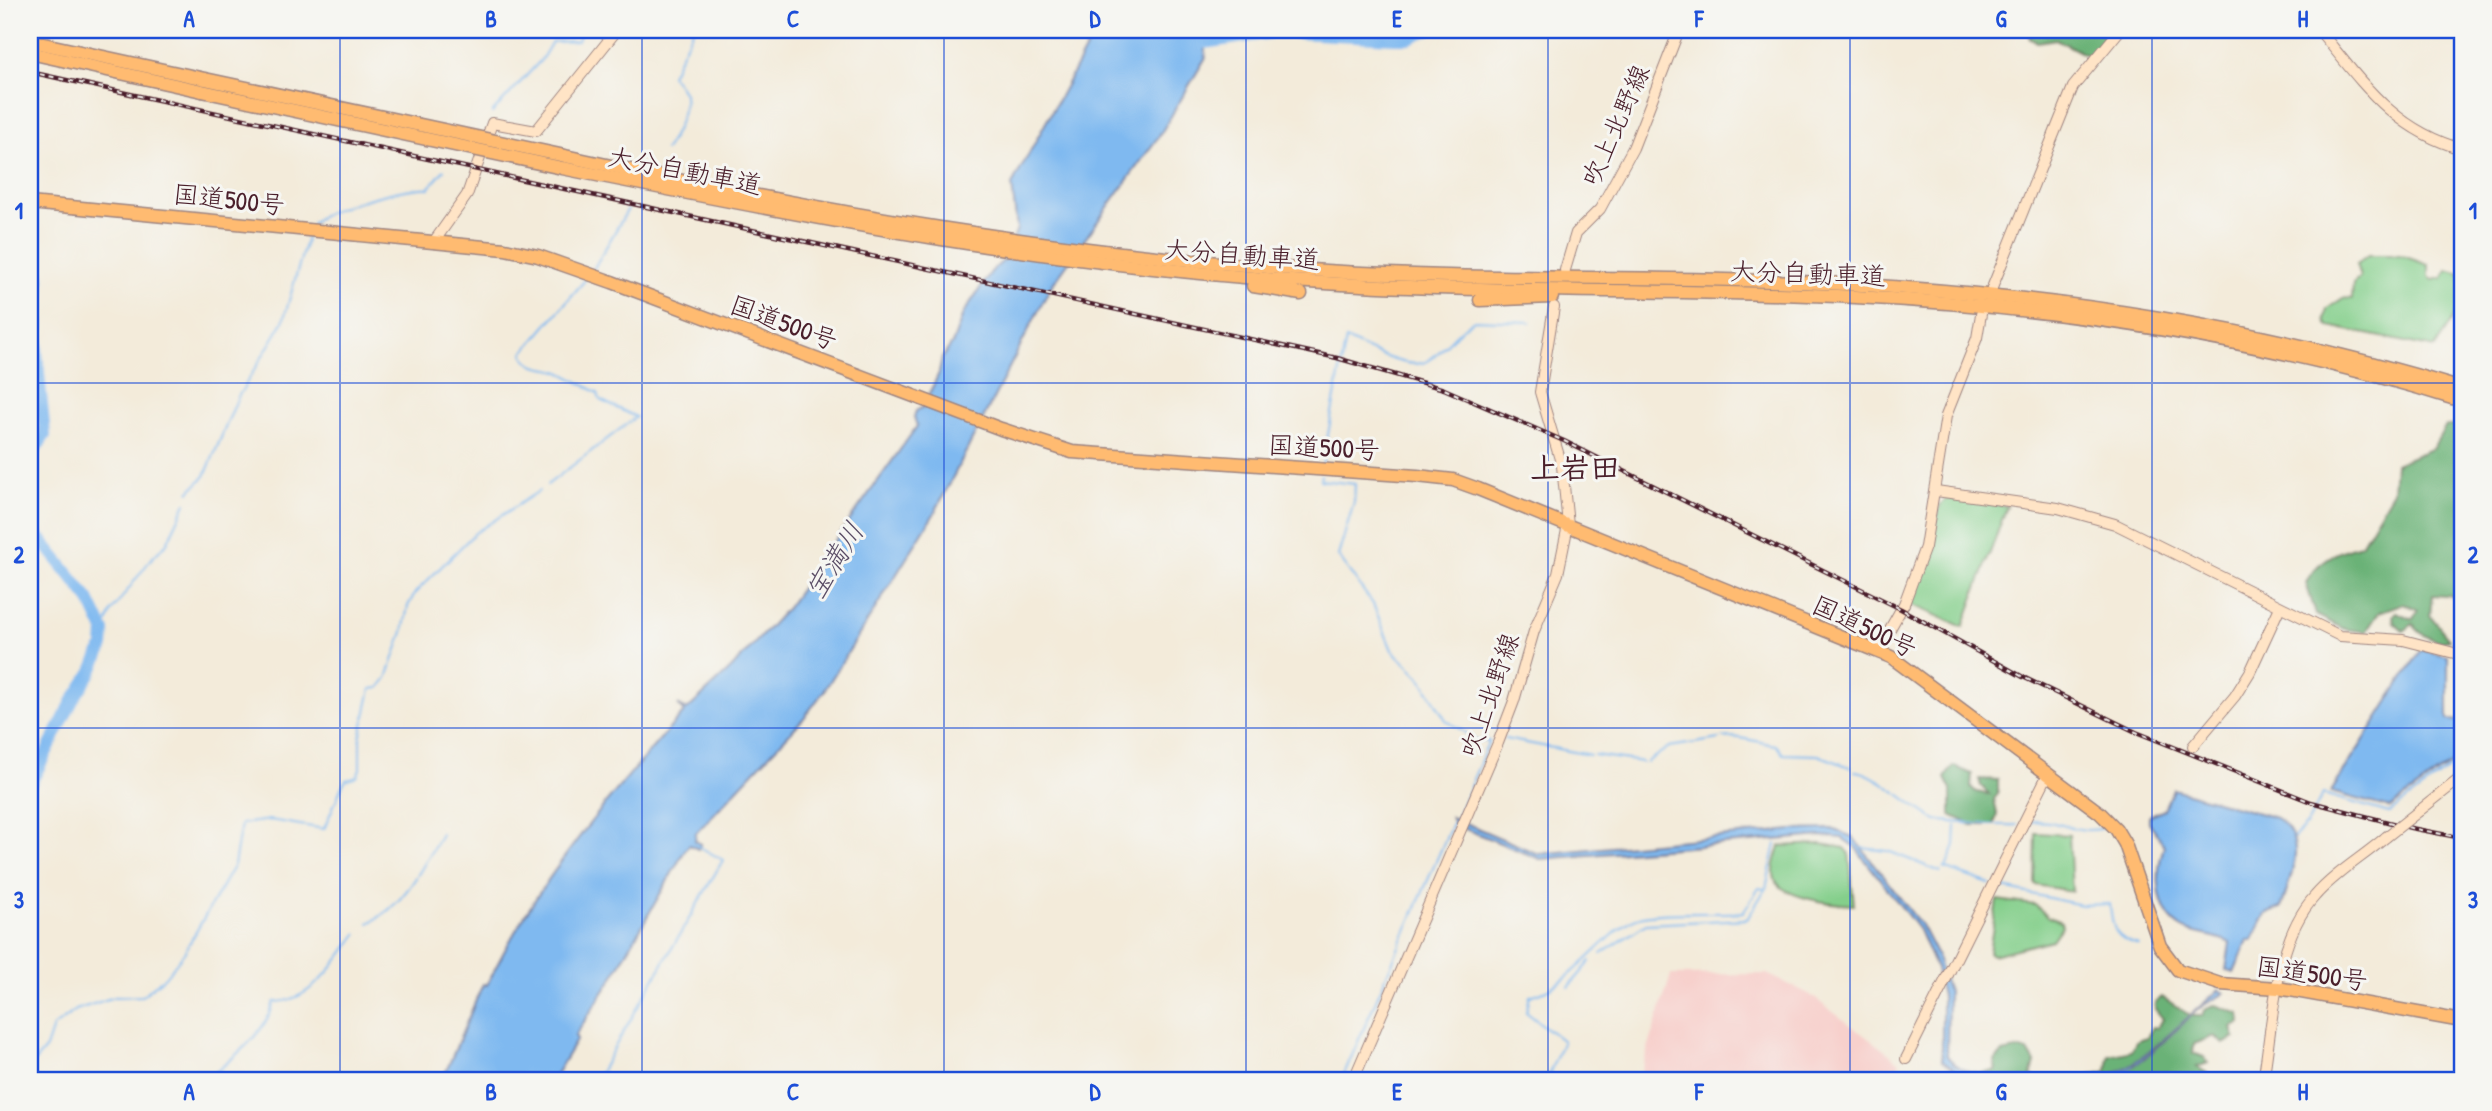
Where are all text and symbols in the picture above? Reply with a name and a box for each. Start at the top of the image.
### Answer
text: A [183,3,195,34]
text: B [485,3,497,34]
text: C [787,3,799,34]
text: D [1090,3,1102,34]
text: E [1392,3,1403,34]
text: F [1694,3,1705,34]
text: G [1995,3,2007,34]
text: H [2298,3,2309,34]
street label: 吹上北野線 [1573,58,1657,192]
street label: 大分自動車道 [605,138,765,202]
street label: 国道500号 [171,176,287,222]
text: 1 [15,195,23,226]
text: 1 [2469,195,2477,226]
street label: 大分自動車道 [1163,231,1321,277]
street label: 大分自動車道 [1729,253,1887,293]
street label: 国道500号 [725,286,843,358]
street label: 国道500号 [1267,427,1381,467]
district label: 上岩田 [1530,447,1620,487]
water label: 宝満川 [796,514,872,606]
text: 2 [14,539,25,570]
text: 2 [2468,539,2479,570]
street label: 国道500号 [1807,586,1923,666]
street label: 吹上北野線 [1451,628,1527,762]
text: 3 [14,884,24,915]
text: 3 [2468,884,2478,915]
street label: 国道500号 [2254,948,2370,998]
text: A [183,1076,195,1107]
text: B [485,1076,497,1107]
text: C [787,1076,799,1107]
text: D [1090,1076,1102,1107]
text: E [1392,1076,1403,1107]
text: F [1694,1076,1705,1107]
text: G [1995,1076,2007,1107]
text: H [2298,1076,2309,1107]

